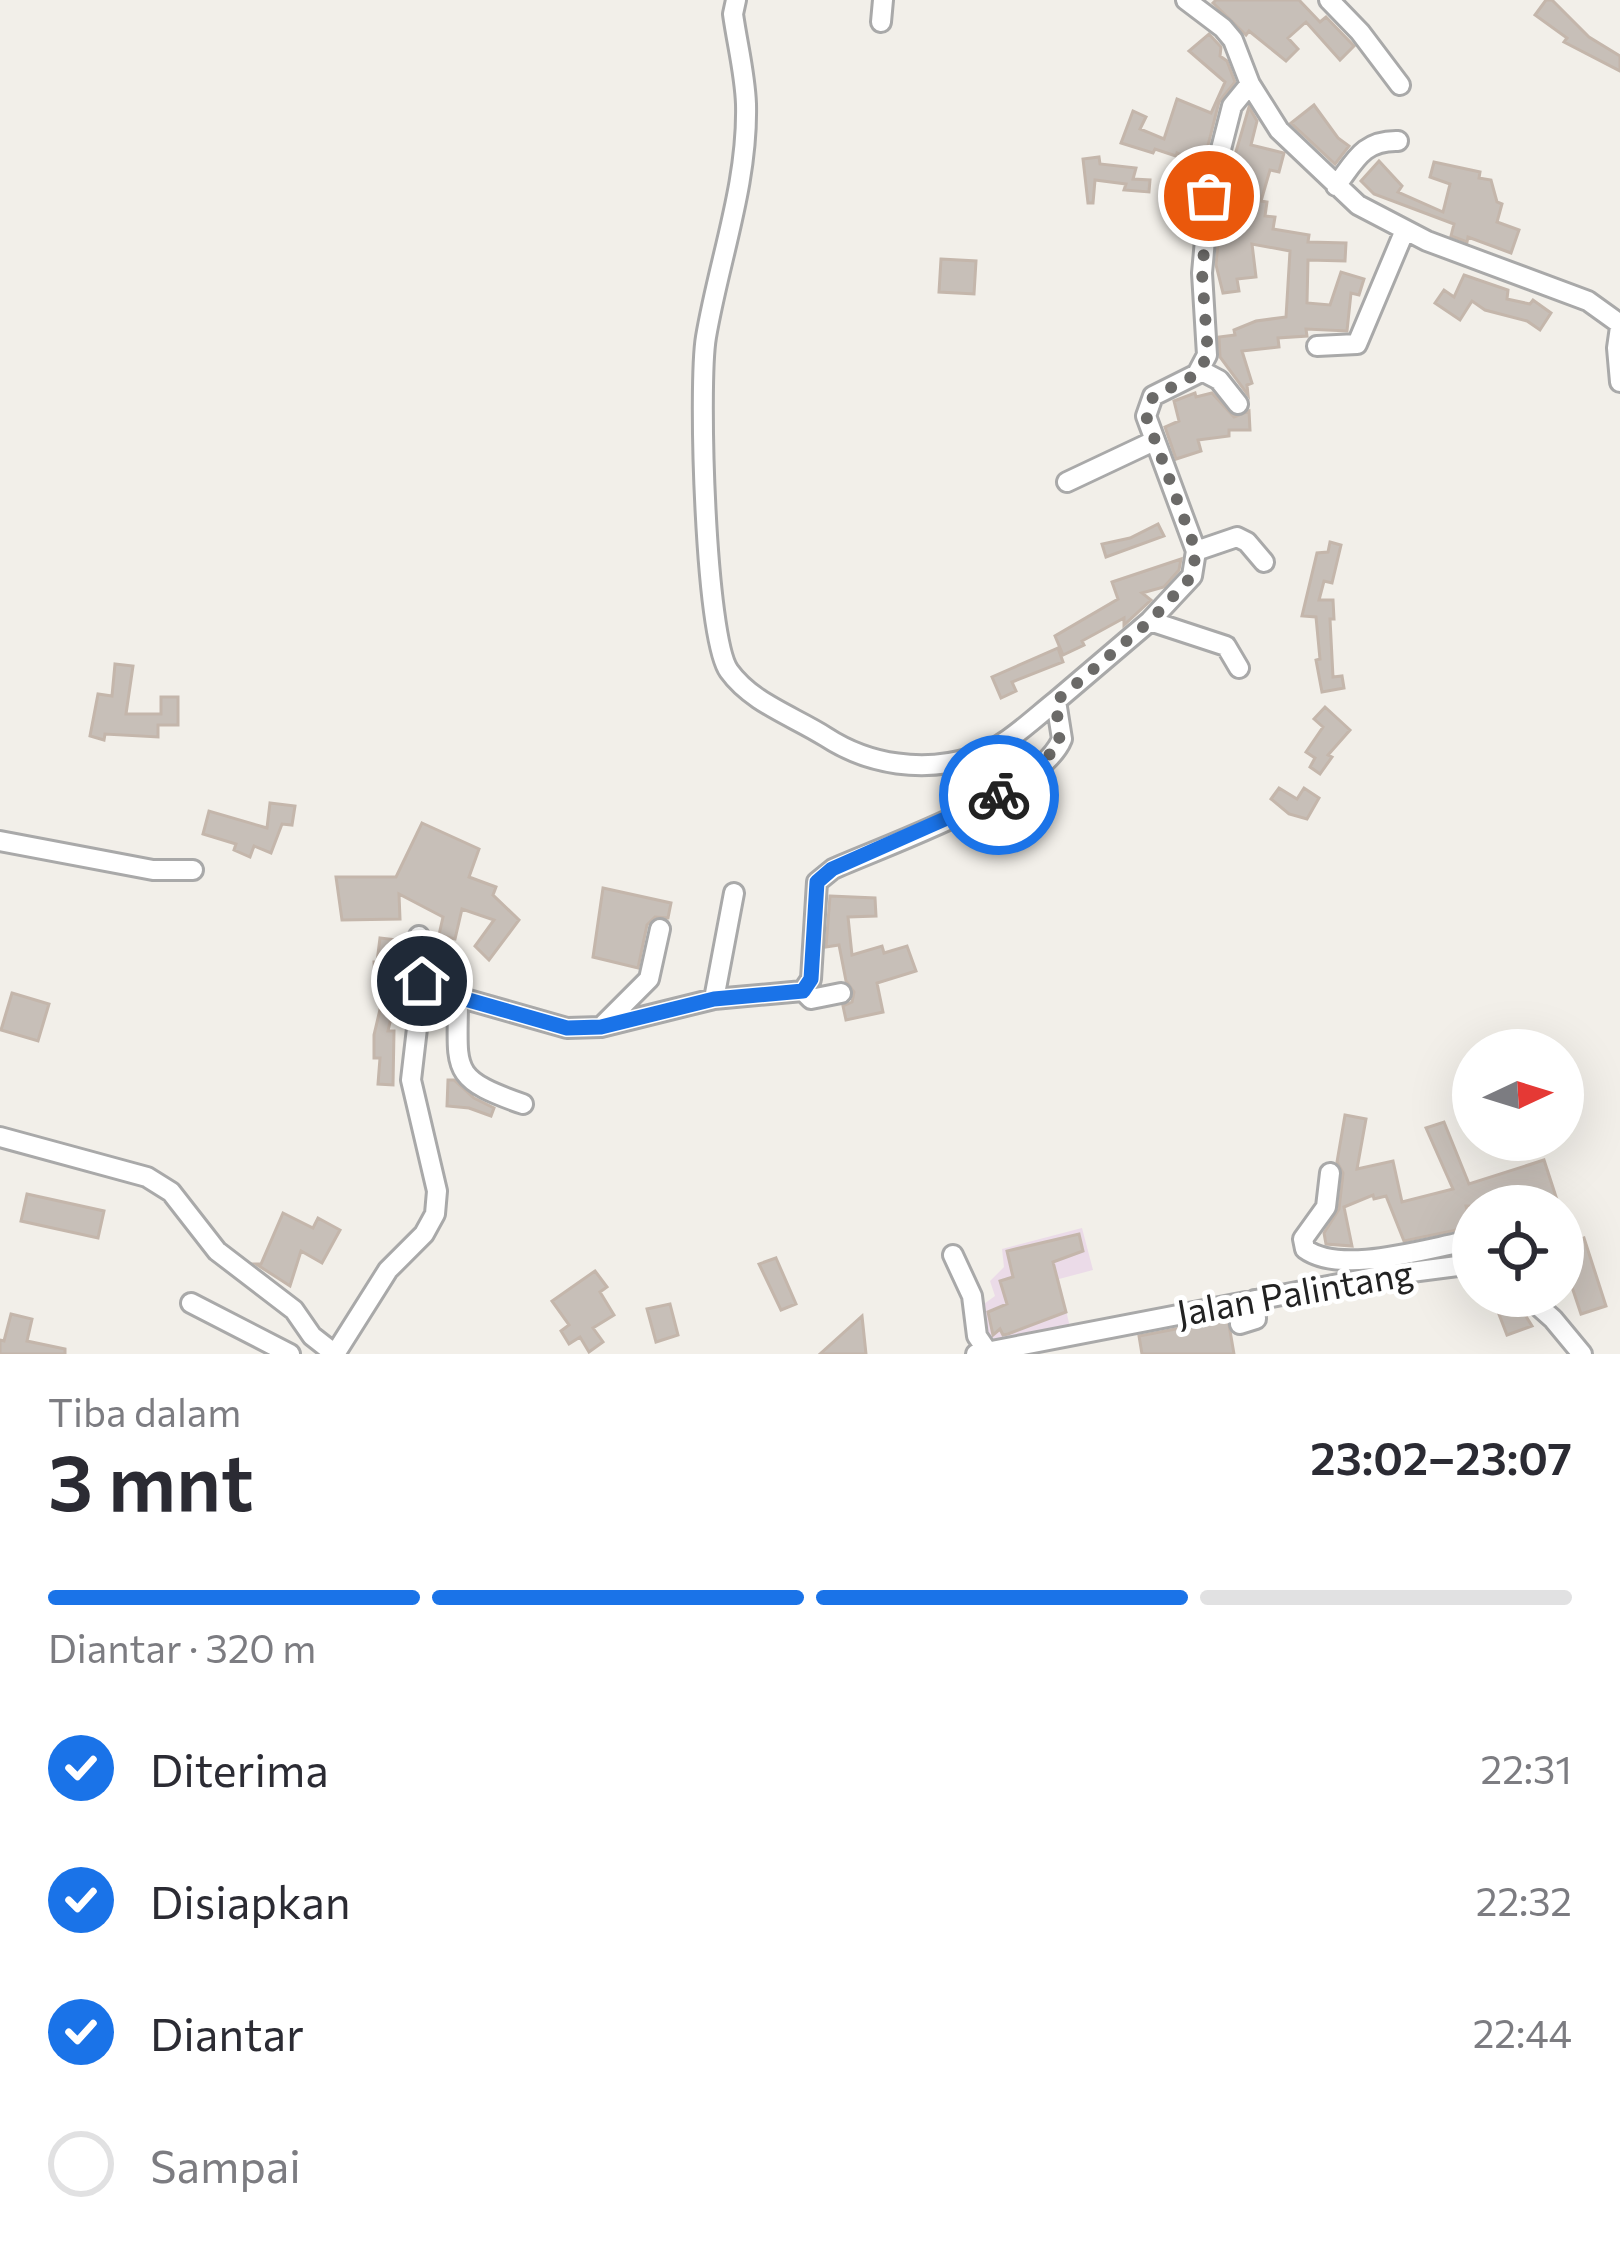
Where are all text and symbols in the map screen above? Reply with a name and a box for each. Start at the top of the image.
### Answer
pin [1158,145,1260,247]
icon: bag [1176,163,1242,229]
courier [939,735,1059,855]
icon: bike [966,762,1032,828]
pin [371,930,473,1032]
icon: home [389,948,455,1014]
north arrow [1452,1029,1584,1161]
map controls [1452,1029,1584,1317]
button: locate [1452,1185,1584,1317]
street label: Jalan Palintang [1173,1249,1416,1333]
text: Tiba dalam [48,1387,241,1435]
text: 23:02–23:07 [1310,1429,1572,1484]
text: 3 mnt [48,1432,254,1527]
text: Diantar · 320 m [48,1623,316,1671]
icon: check [48,1735,114,1801]
text: Diterima [150,1741,329,1796]
text: 22:31 [1481,1744,1572,1792]
icon: check [48,1867,114,1933]
text: Disiapkan [150,1873,351,1928]
text: 22:32 [1476,1876,1572,1924]
icon: check [48,1999,114,2065]
text: Diantar [150,2005,304,2060]
text: 22:44 [1473,2008,1572,2056]
text: Sampai [150,2137,301,2192]

